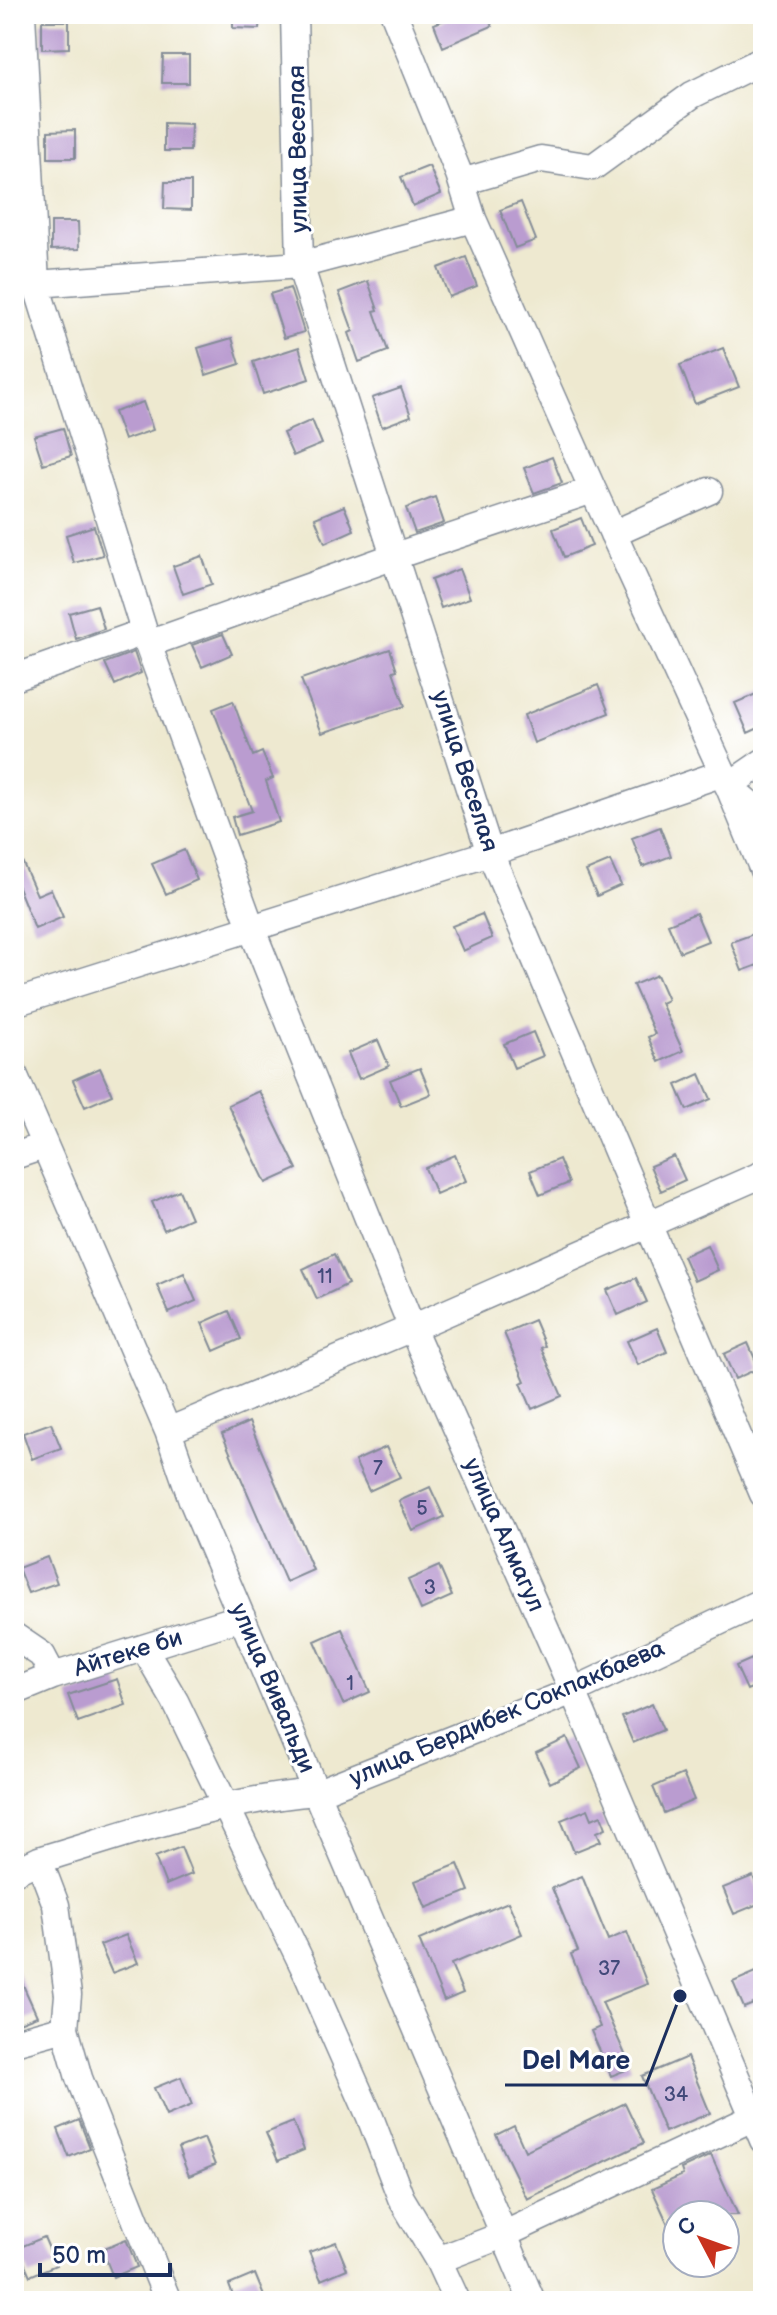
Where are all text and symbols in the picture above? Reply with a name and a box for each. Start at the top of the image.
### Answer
street label: улица Веселая [282,65,314,233]
street label: улица Веселая [425,687,505,855]
house number: 11 [317,1265,333,1289]
street label: улица Алмагул [457,1454,551,1616]
house number: 7 [373,1457,383,1481]
house number: 5 [416,1497,428,1521]
house number: 3 [424,1576,436,1600]
street label: улица Вивальди [224,1599,322,1777]
street label: Айтеке би [69,1623,186,1684]
street label: улица Бердибек Сокпакбаева [345,1633,669,1793]
house number: 1 [346,1672,354,1696]
house number: 37 [598,1957,620,1981]
callout: Del Mare [505,2035,646,2085]
text: Del Mare [522,2046,630,2077]
house number: 34 [664,2083,688,2107]
north arrow [661,2199,741,2279]
text: С [672,2212,702,2241]
scale bar [40,2227,170,2277]
text: 50 m [52,2241,106,2270]

